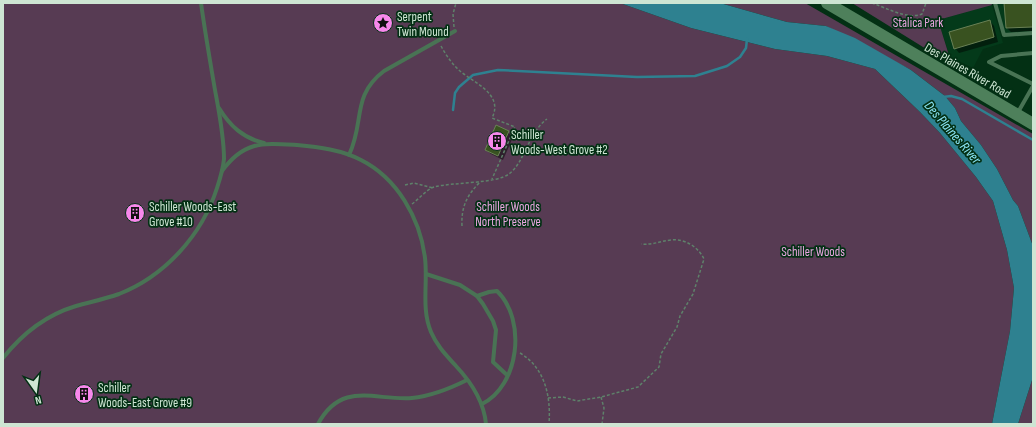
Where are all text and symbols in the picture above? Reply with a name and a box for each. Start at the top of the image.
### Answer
place label: Serpent Twin Mound [397,9,449,40]
place icon: Serpent Twin Mound [372,12,394,34]
park label: Stalica Park [893,15,943,31]
street label: Des Plaines River Road [921,40,1014,102]
water label: Des Plaines River [921,97,985,168]
place label: Schiller Woods-West Grove #2 [511,127,608,158]
building icon: Schiller Woods-West Grove #2 [486,130,508,152]
place label: Schiller Woods-East Grove #10 [149,199,236,230]
park label: Schiller Woods North Preserve [475,199,541,230]
building icon: Schiller Woods-East Grove #10 [124,202,146,224]
park label: Schiller Woods [781,244,845,260]
north arrow [16,371,56,411]
place label: Schiller Woods-East Grove #9 [98,380,192,411]
building icon: Schiller Woods-East Grove #9 [73,383,95,405]
text: N [34,393,43,407]

